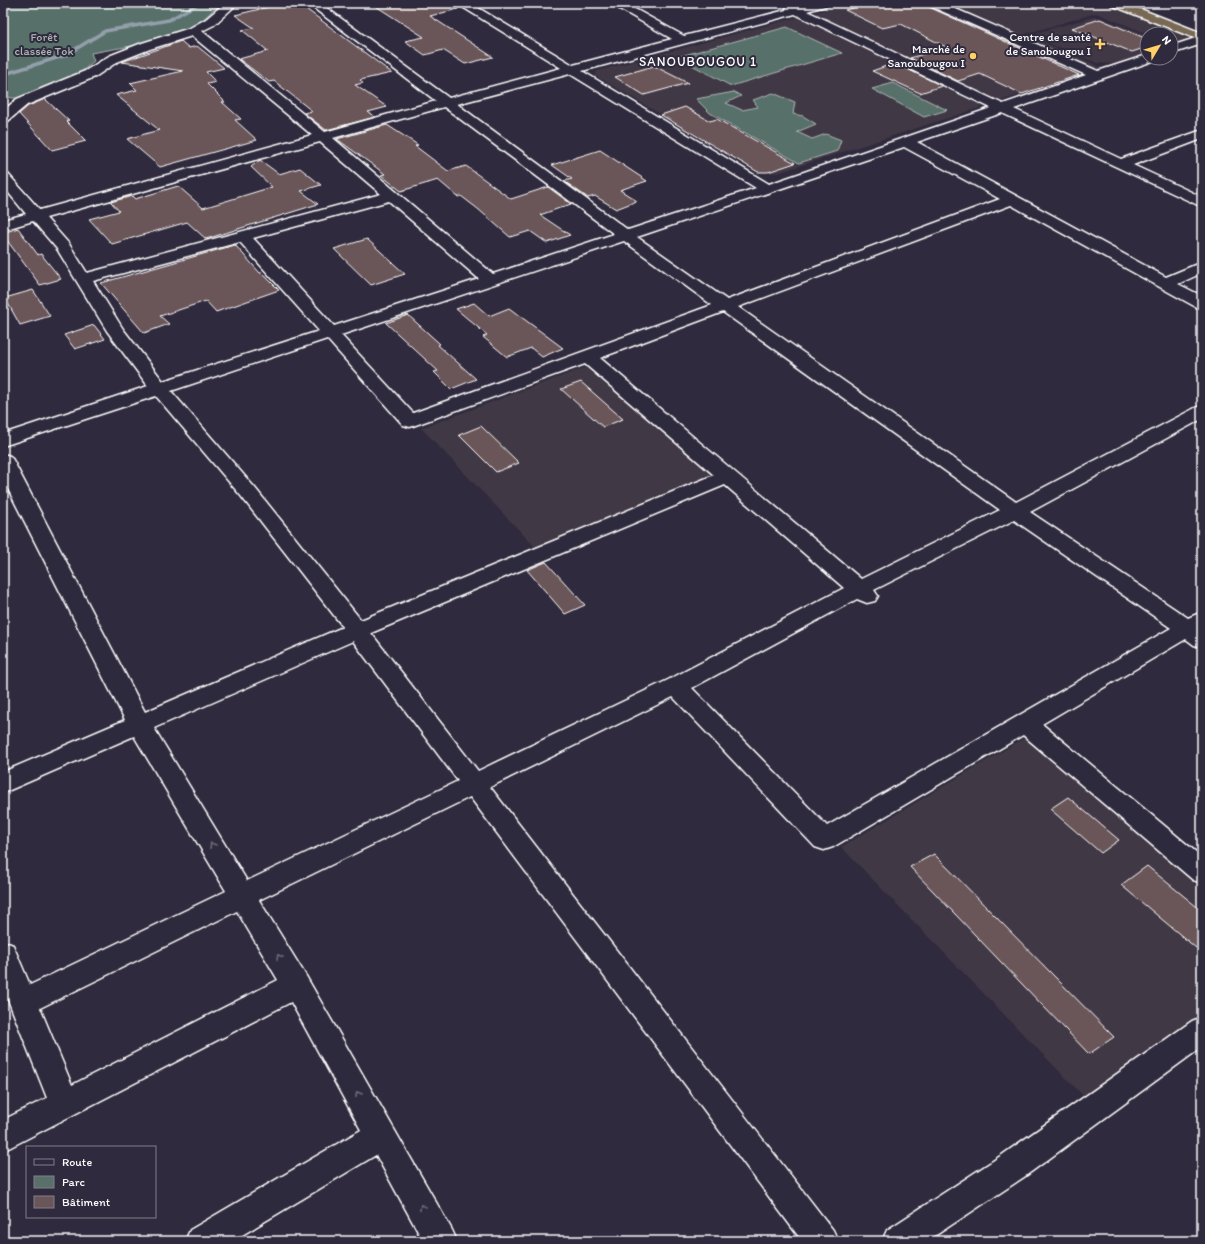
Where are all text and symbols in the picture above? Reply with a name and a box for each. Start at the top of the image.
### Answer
north arrow [1139,26,1179,66]
park label: Forêt classée Tok [14,30,74,58]
place label: Centre de santé de Sanobougou I [1006,30,1091,58]
text: N [1159,33,1174,47]
marker: Centre de santé de Sanobougou I [1094,38,1106,50]
place label: Marché de Sanoubougou I [887,42,965,70]
marker: Marché de Sanoubougou I [968,51,978,61]
district label: SANOUBOUGOU 1 [639,54,757,69]
one-way arrow [210,842,217,849]
one-way arrow [277,954,284,961]
one-way arrow [355,1091,362,1098]
legend [26,1146,156,1218]
text: Route [62,1155,92,1169]
text: Parc [62,1175,85,1189]
text: Bâtiment [62,1195,111,1209]
one-way arrow [419,1204,426,1211]

